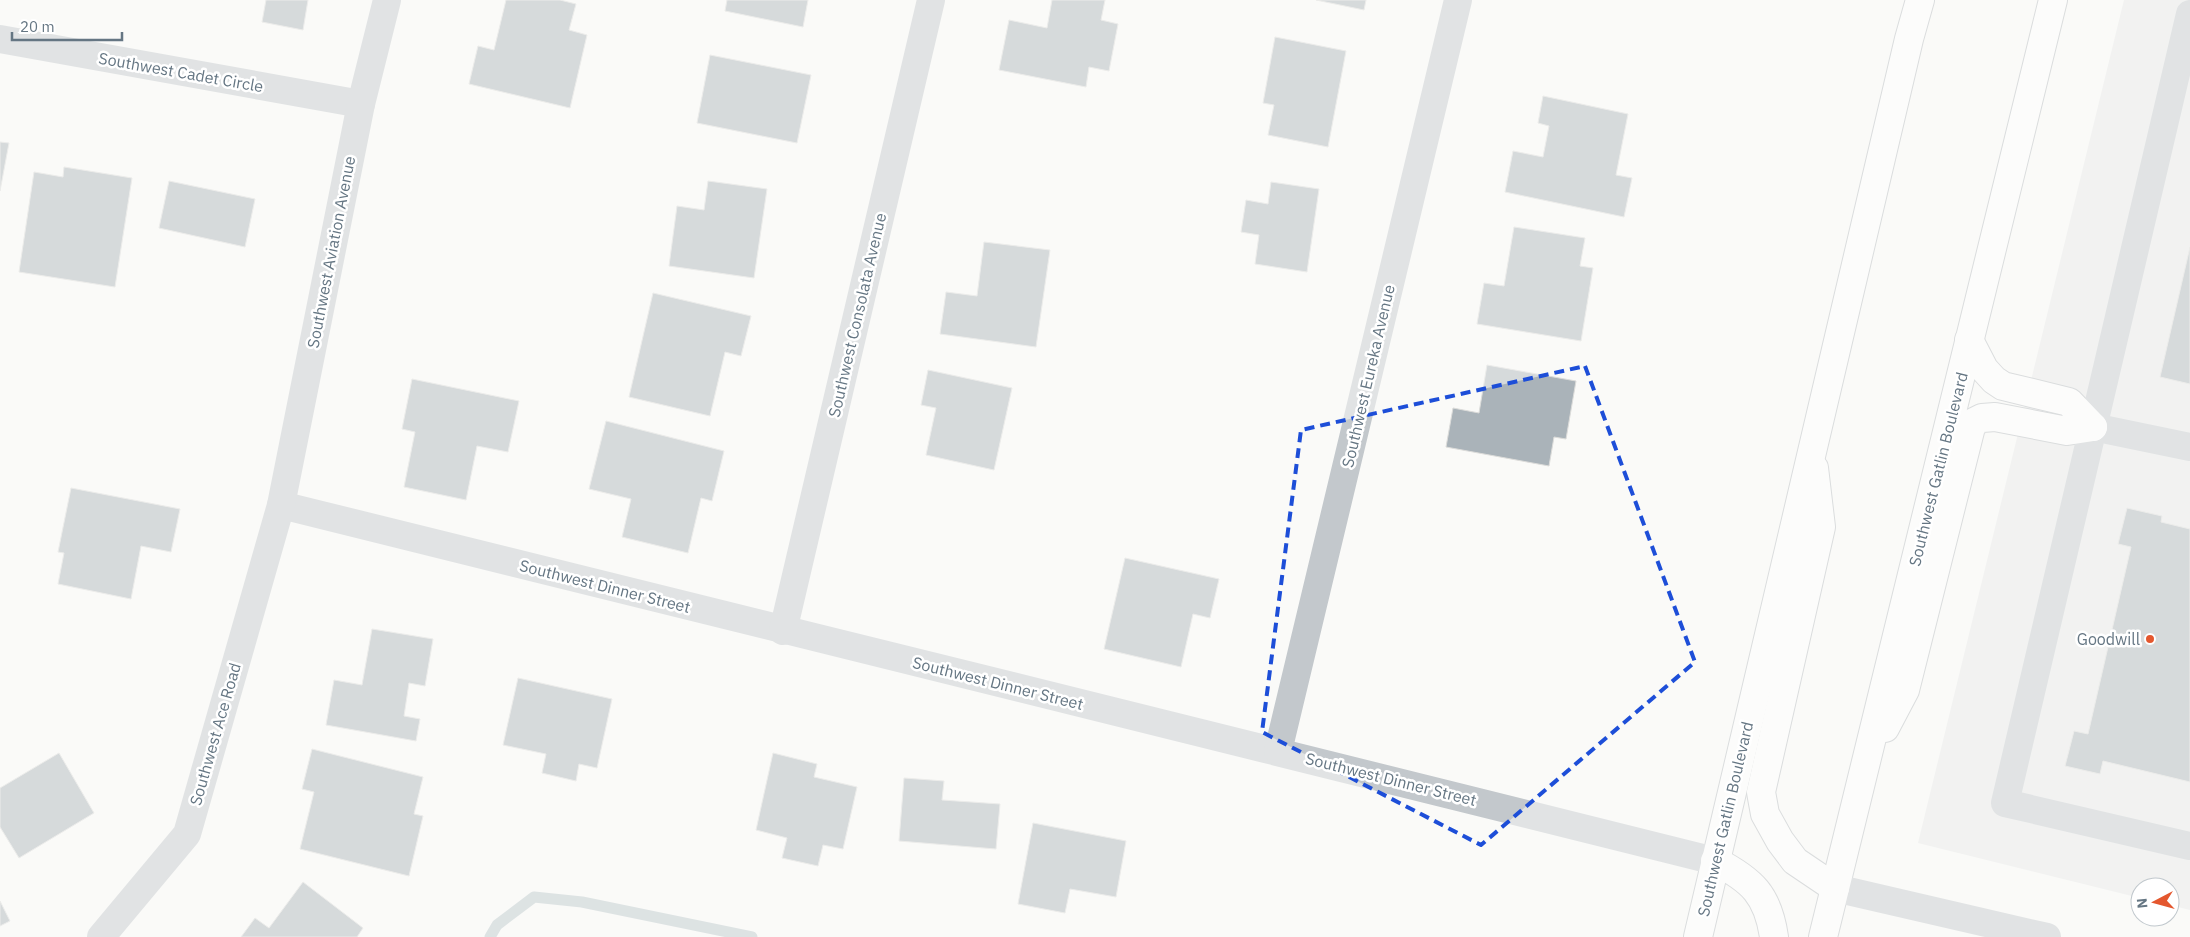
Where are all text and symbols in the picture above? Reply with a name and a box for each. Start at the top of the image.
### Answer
scale bar [12,10,122,42]
text: 20 m [20,17,55,36]
street label: Southwest Cadet Circle [97,48,265,96]
street label: Southwest Aviation Avenue [303,154,359,350]
street label: Southwest Consolata Avenue [824,211,890,419]
street label: Southwest Eureka Avenue [1337,282,1399,469]
street label: Southwest Gatlin Boulevard [1904,370,1972,568]
street label: Southwest Dinner Street [518,555,692,617]
place label: Goodwill [2077,629,2140,649]
marker: Goodwill [2144,633,2156,645]
street label: Southwest Dinner Street [911,652,1085,714]
street label: Southwest Ace Road [185,660,245,808]
street label: Southwest Gatlin Boulevard [1693,720,1757,918]
street label: Southwest Dinner Street [1304,748,1478,810]
north arrow [2130,877,2180,927]
text: N [2133,897,2152,909]

